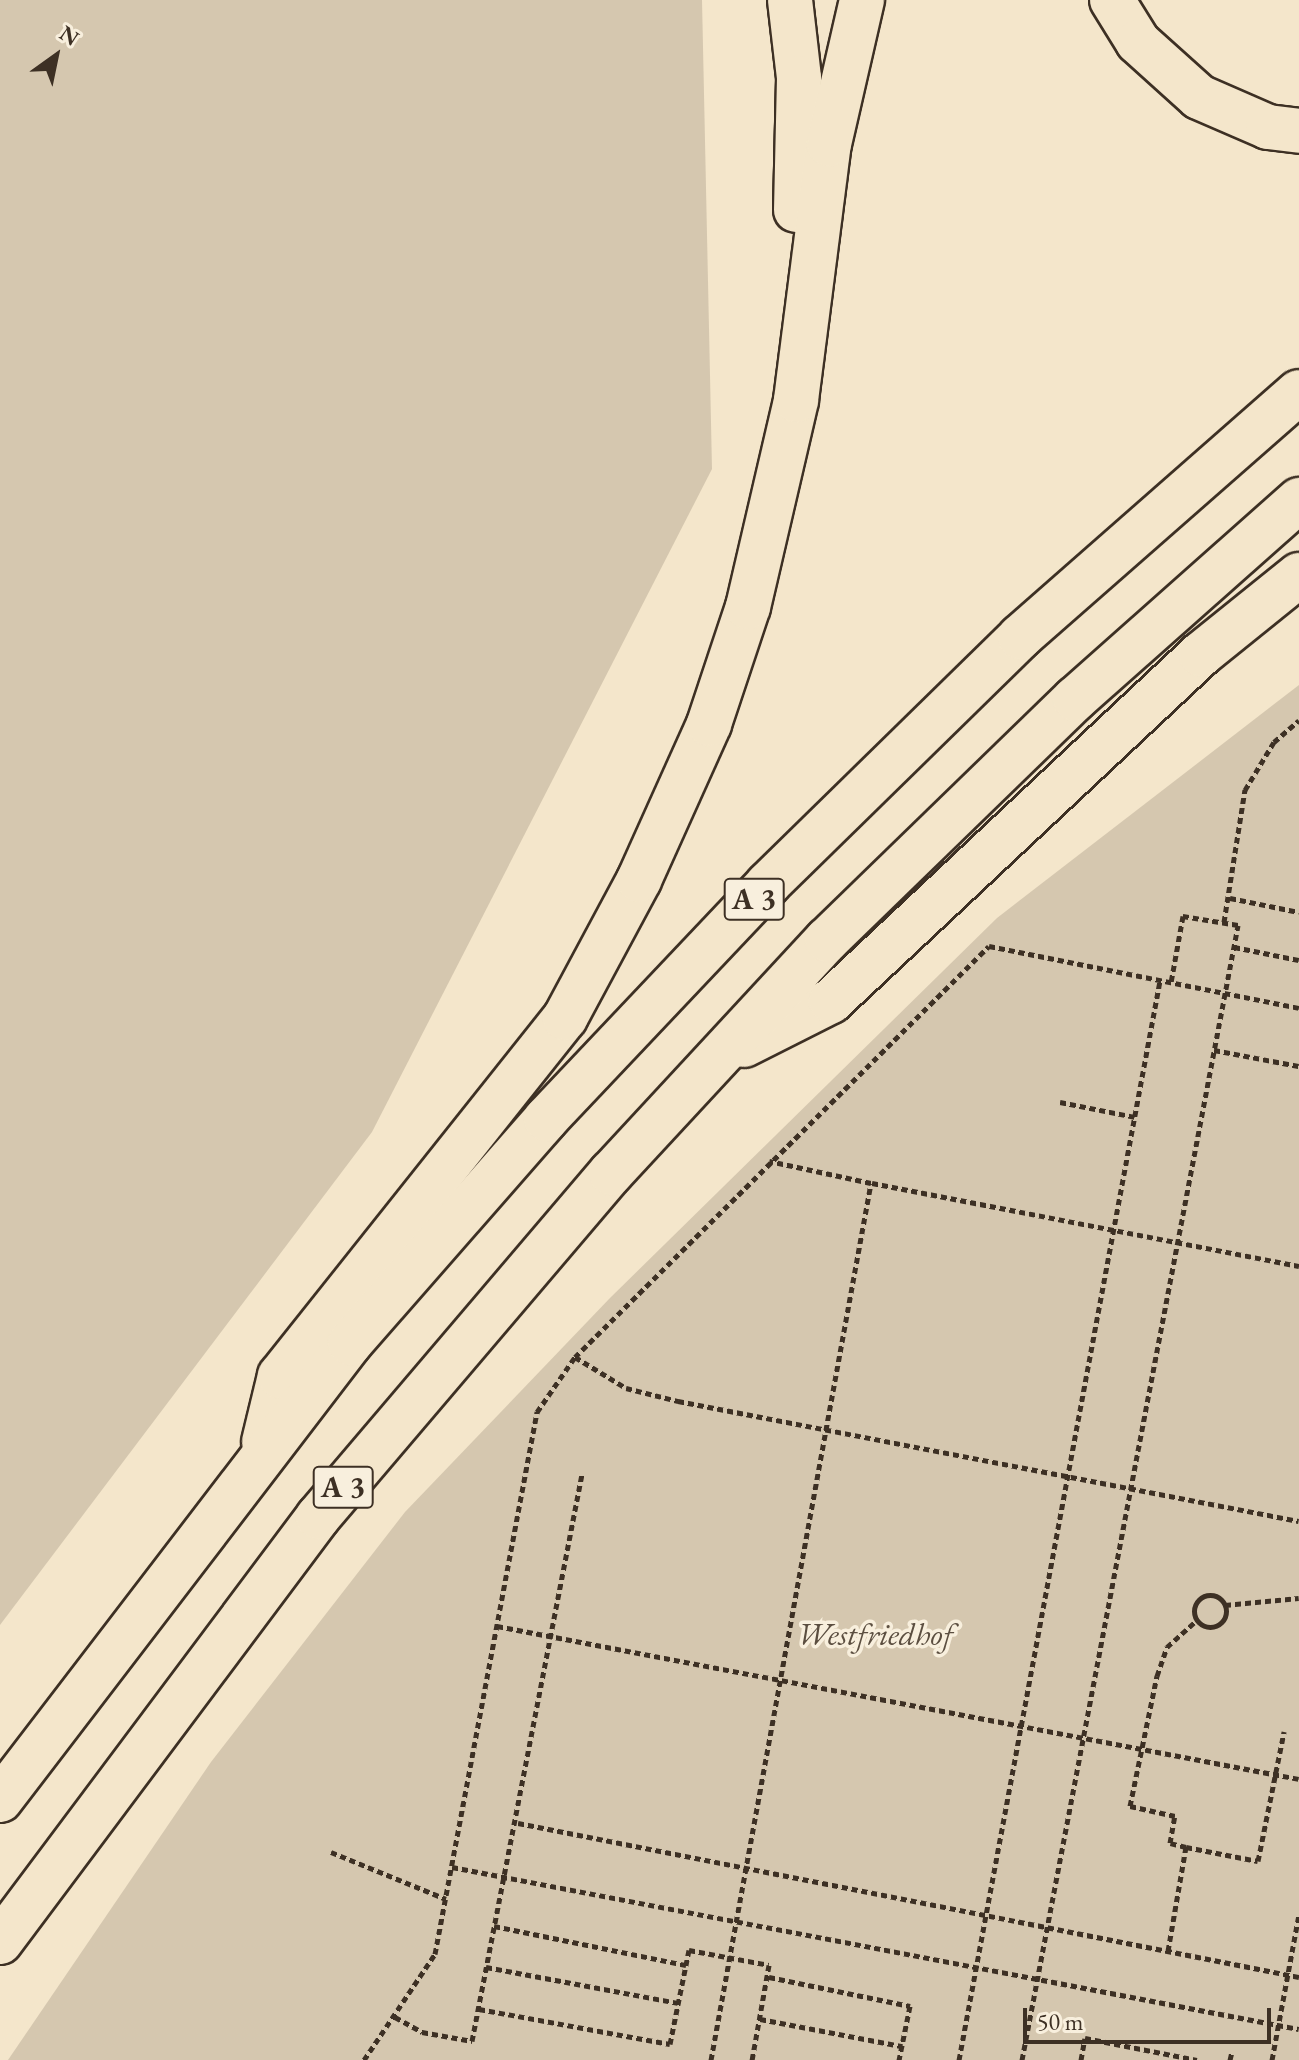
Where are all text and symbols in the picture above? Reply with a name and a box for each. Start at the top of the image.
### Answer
north arrow [16,16,96,96]
text: N [54,18,85,52]
road number: A 3 [722,873,786,925]
road number: A 3 [311,1461,375,1513]
park label: Westfriedhof [797,1615,953,1653]
scale bar [1027,1992,1275,2042]
text: 50 m [1037,2006,1084,2037]

